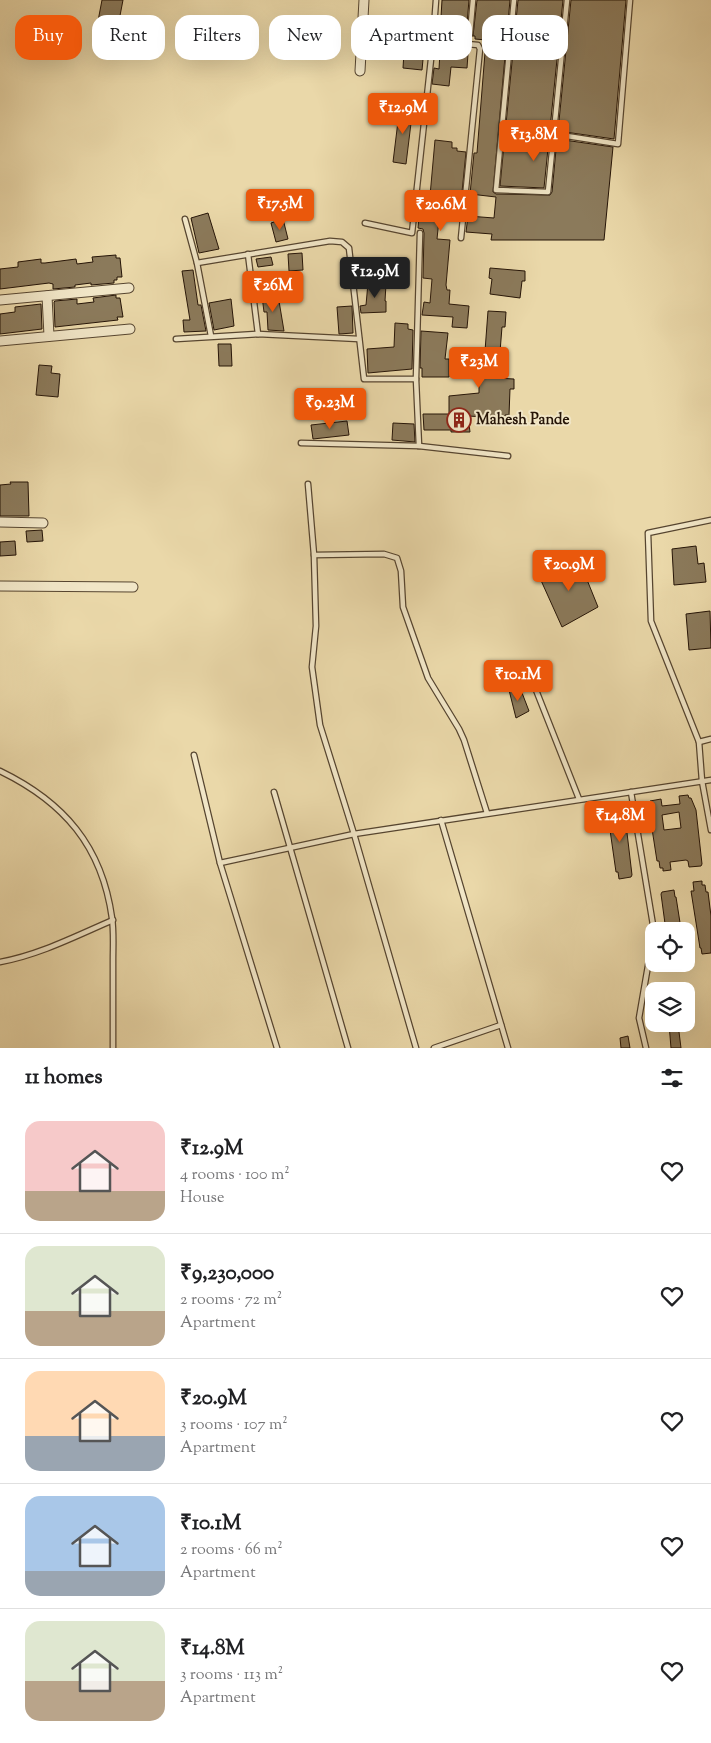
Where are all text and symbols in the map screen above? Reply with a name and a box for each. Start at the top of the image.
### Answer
chip: Buy [15,15,82,60]
chip: Rent [92,15,165,60]
chip: Filters [175,15,259,60]
chip: New [269,15,341,60]
chip: Apartment [351,15,472,60]
chip: House [482,15,568,60]
pin: ₹12.9M [362,92,444,135]
text: ₹12.9M [379,97,427,120]
pin: ₹13.8M [493,120,575,162]
text: ₹13.8M [510,124,558,147]
pin: ₹17.5M [239,188,321,231]
pin: ₹20.6M [400,190,482,232]
text: ₹17.5M [257,193,303,216]
text: ₹20.6M [415,194,467,217]
pin: ₹12.9M [334,256,416,299]
text: ₹12.9M [351,261,399,284]
pin: ₹26M [243,270,303,313]
text: ₹26M [253,275,293,298]
pin: ₹23M [449,346,509,389]
text: ₹23M [460,351,498,374]
pin: ₹9.23M [289,388,371,430]
text: ₹9.23M [305,392,355,415]
building icon: Mahesh Pande [446,407,472,433]
place label: Mahesh Pande [476,410,569,431]
pin: ₹20.9M [528,550,610,592]
text: ₹20.9M [544,554,594,577]
pin: ₹10.1M [477,660,559,702]
text: ₹10.1M [495,664,541,687]
pin: ₹14.8M [579,800,661,843]
text: ₹14.8M [595,805,645,828]
map controls [645,922,695,1032]
button: locate [645,922,695,972]
button: layers [645,982,695,1032]
text: 11 homes [25,1063,103,1093]
icon: filters [658,1064,686,1092]
text: ₹12.9M [180,1134,243,1164]
icon: home [65,1141,125,1201]
icon: heart [658,1157,686,1185]
text: 4 rooms · 100 m² [180,1164,290,1187]
text: House [180,1187,224,1210]
text: ₹9,230,000 [180,1259,274,1289]
icon: home [65,1266,125,1326]
icon: heart [658,1282,686,1310]
text: 2 rooms · 72 m² [180,1289,282,1312]
text: Apartment [180,1312,256,1335]
text: ₹20.9M [180,1384,247,1414]
icon: home [65,1391,125,1451]
icon: heart [658,1407,686,1435]
text: 3 rooms · 107 m² [180,1414,288,1437]
text: Apartment [180,1437,256,1460]
text: ₹10.1M [180,1509,241,1539]
icon: home [65,1516,125,1576]
icon: heart [658,1532,686,1560]
text: 2 rooms · 66 m² [180,1539,283,1562]
text: Apartment [180,1562,256,1585]
text: ₹14.8M [180,1634,245,1664]
icon: home [65,1641,125,1701]
icon: heart [658,1657,686,1685]
text: 3 rooms · 113 m² [180,1664,283,1687]
text: Apartment [180,1687,256,1710]

